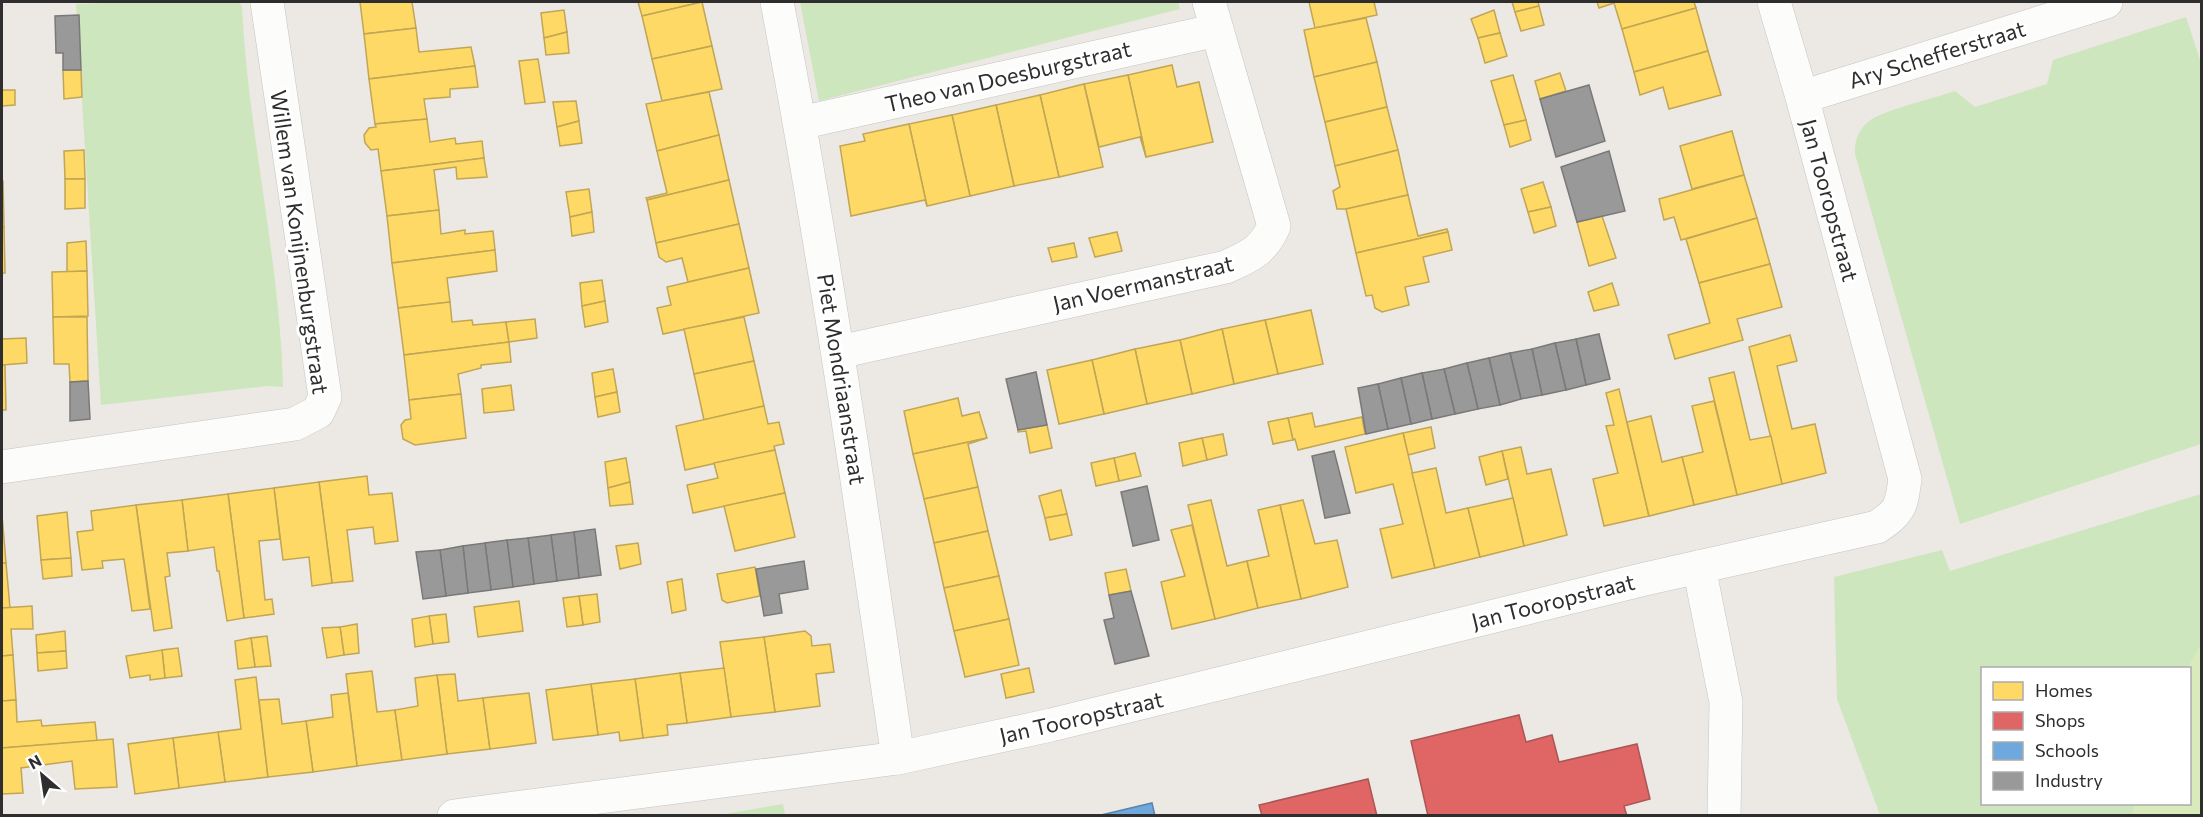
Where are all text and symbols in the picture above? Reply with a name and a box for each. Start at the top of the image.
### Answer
street label: Ary Schefferstraat [1845,14,2029,94]
street label: Theo van Doesburgstraat [882,35,1134,117]
street label: Willem van Konijnenburgstraat [265,88,335,396]
street label: Jan Tooropstraat [1795,116,1865,284]
street label: Jan Voermanstraat [1050,249,1236,317]
street label: Piet Mondriaanstraat [812,272,872,486]
street label: Jan Tooropstraat [1469,568,1637,634]
legend [1981,667,2191,805]
text: Homes [2035,679,2093,701]
street label: Jan Tooropstraat [996,685,1166,749]
text: Shops [2035,709,2085,731]
text: Schools [2035,739,2099,761]
north arrow [12,745,72,805]
text: N [25,750,44,773]
text: Industry [2035,769,2103,791]

